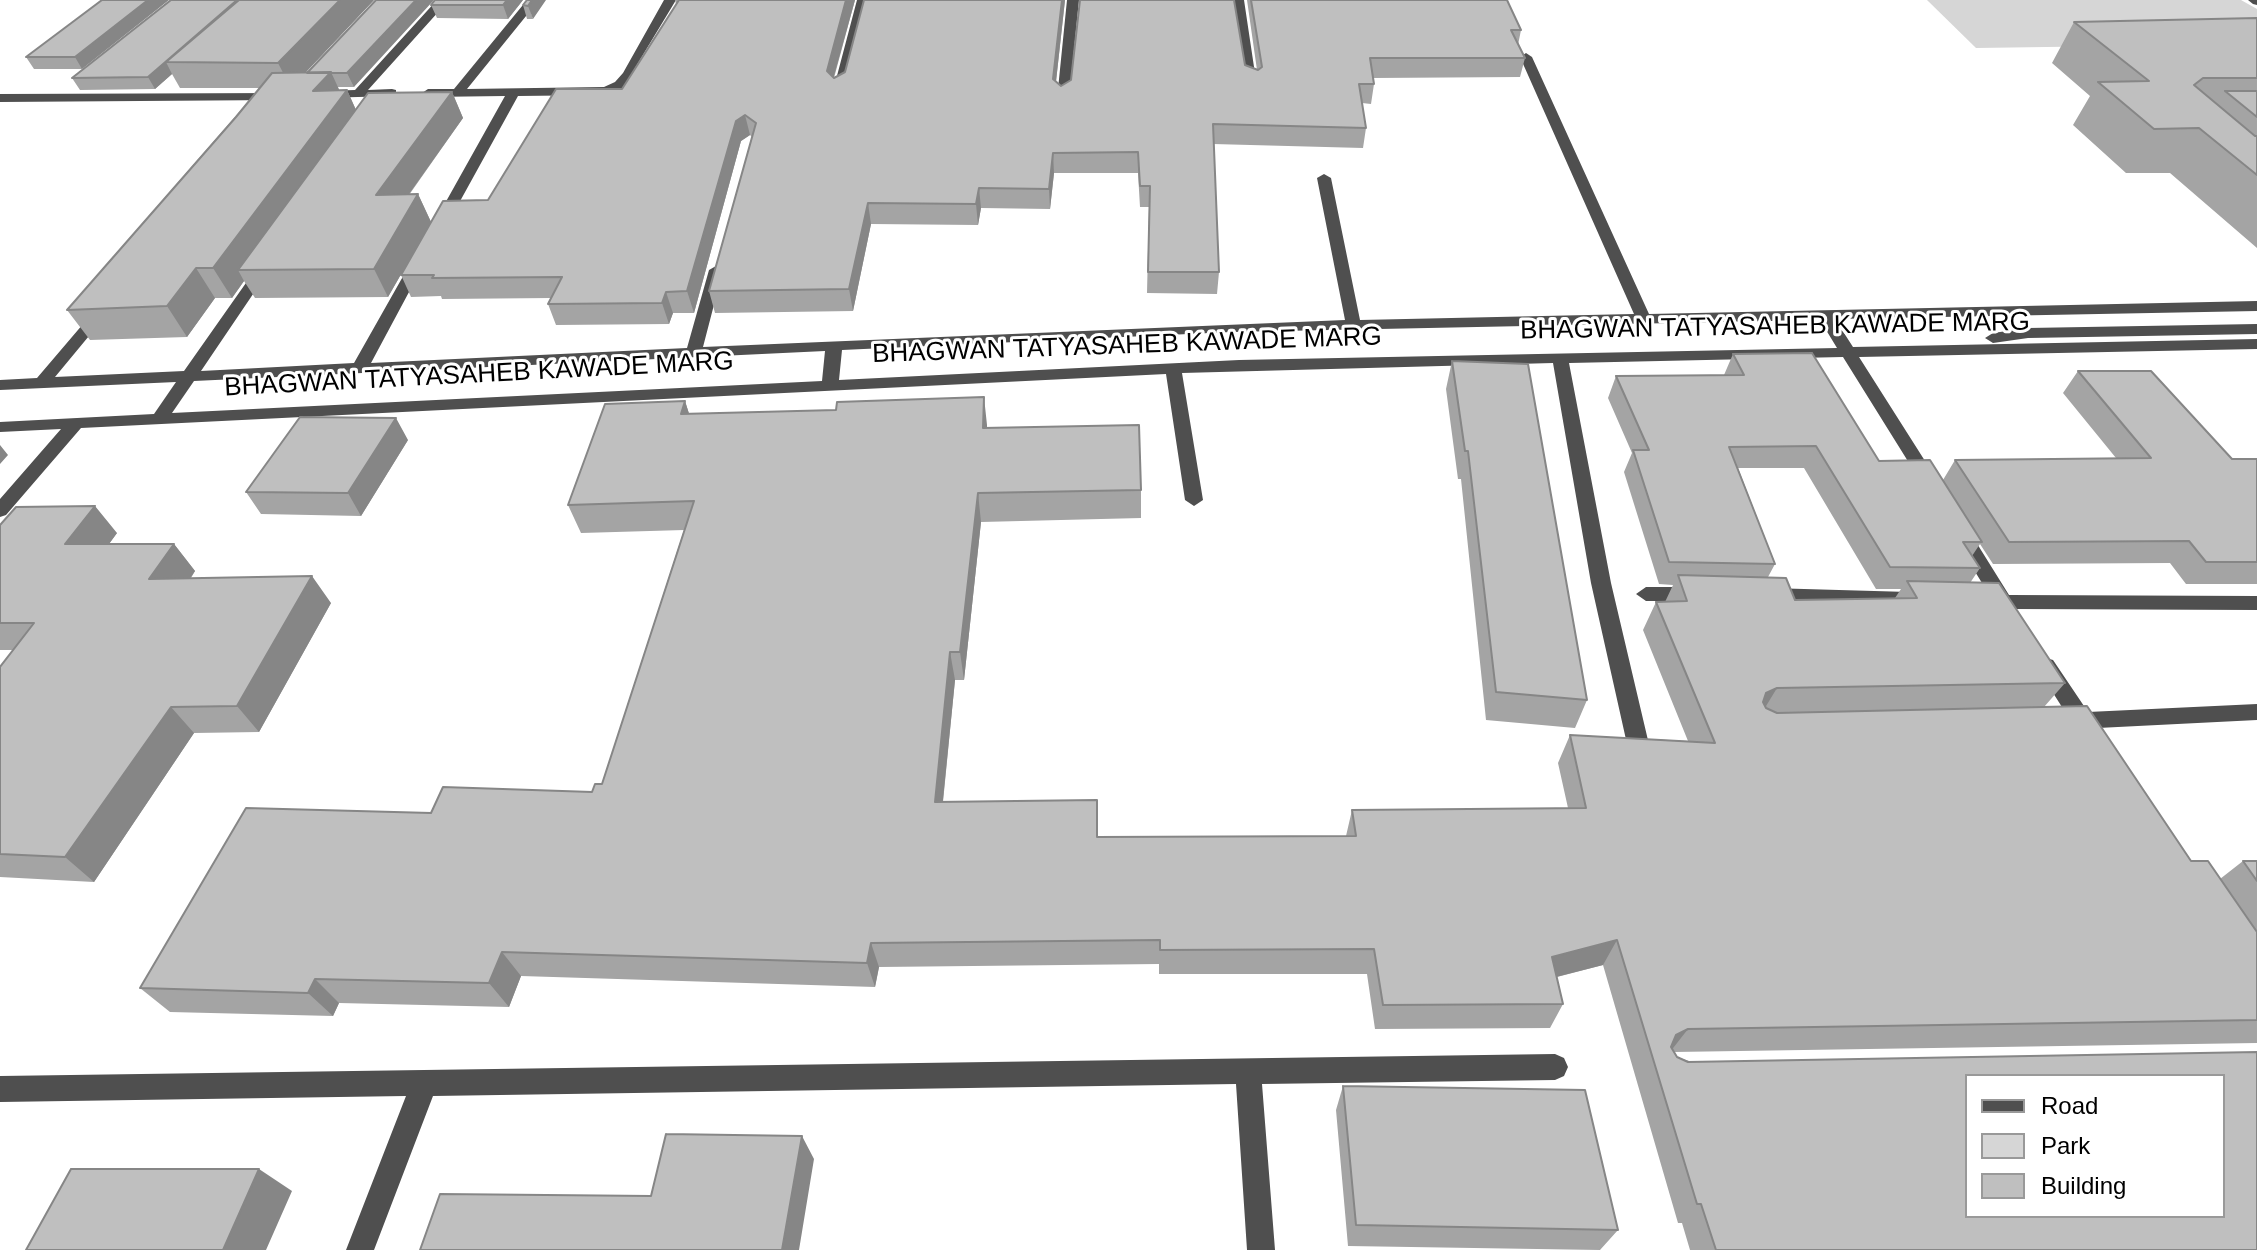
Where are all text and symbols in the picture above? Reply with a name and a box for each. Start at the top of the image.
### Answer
street label: BHAGWAN TATYASAHEB KAWADE MARG [1520,307,2030,347]
street label: BHAGWAN TATYASAHEB KAWADE MARG [872,322,1382,370]
street label: BHAGWAN TATYASAHEB KAWADE MARG [224,346,734,404]
legend [1965,1074,2225,1218]
text: Road [2041,1092,2098,1119]
text: Park [2041,1132,2090,1159]
text: Building [2041,1172,2126,1199]

